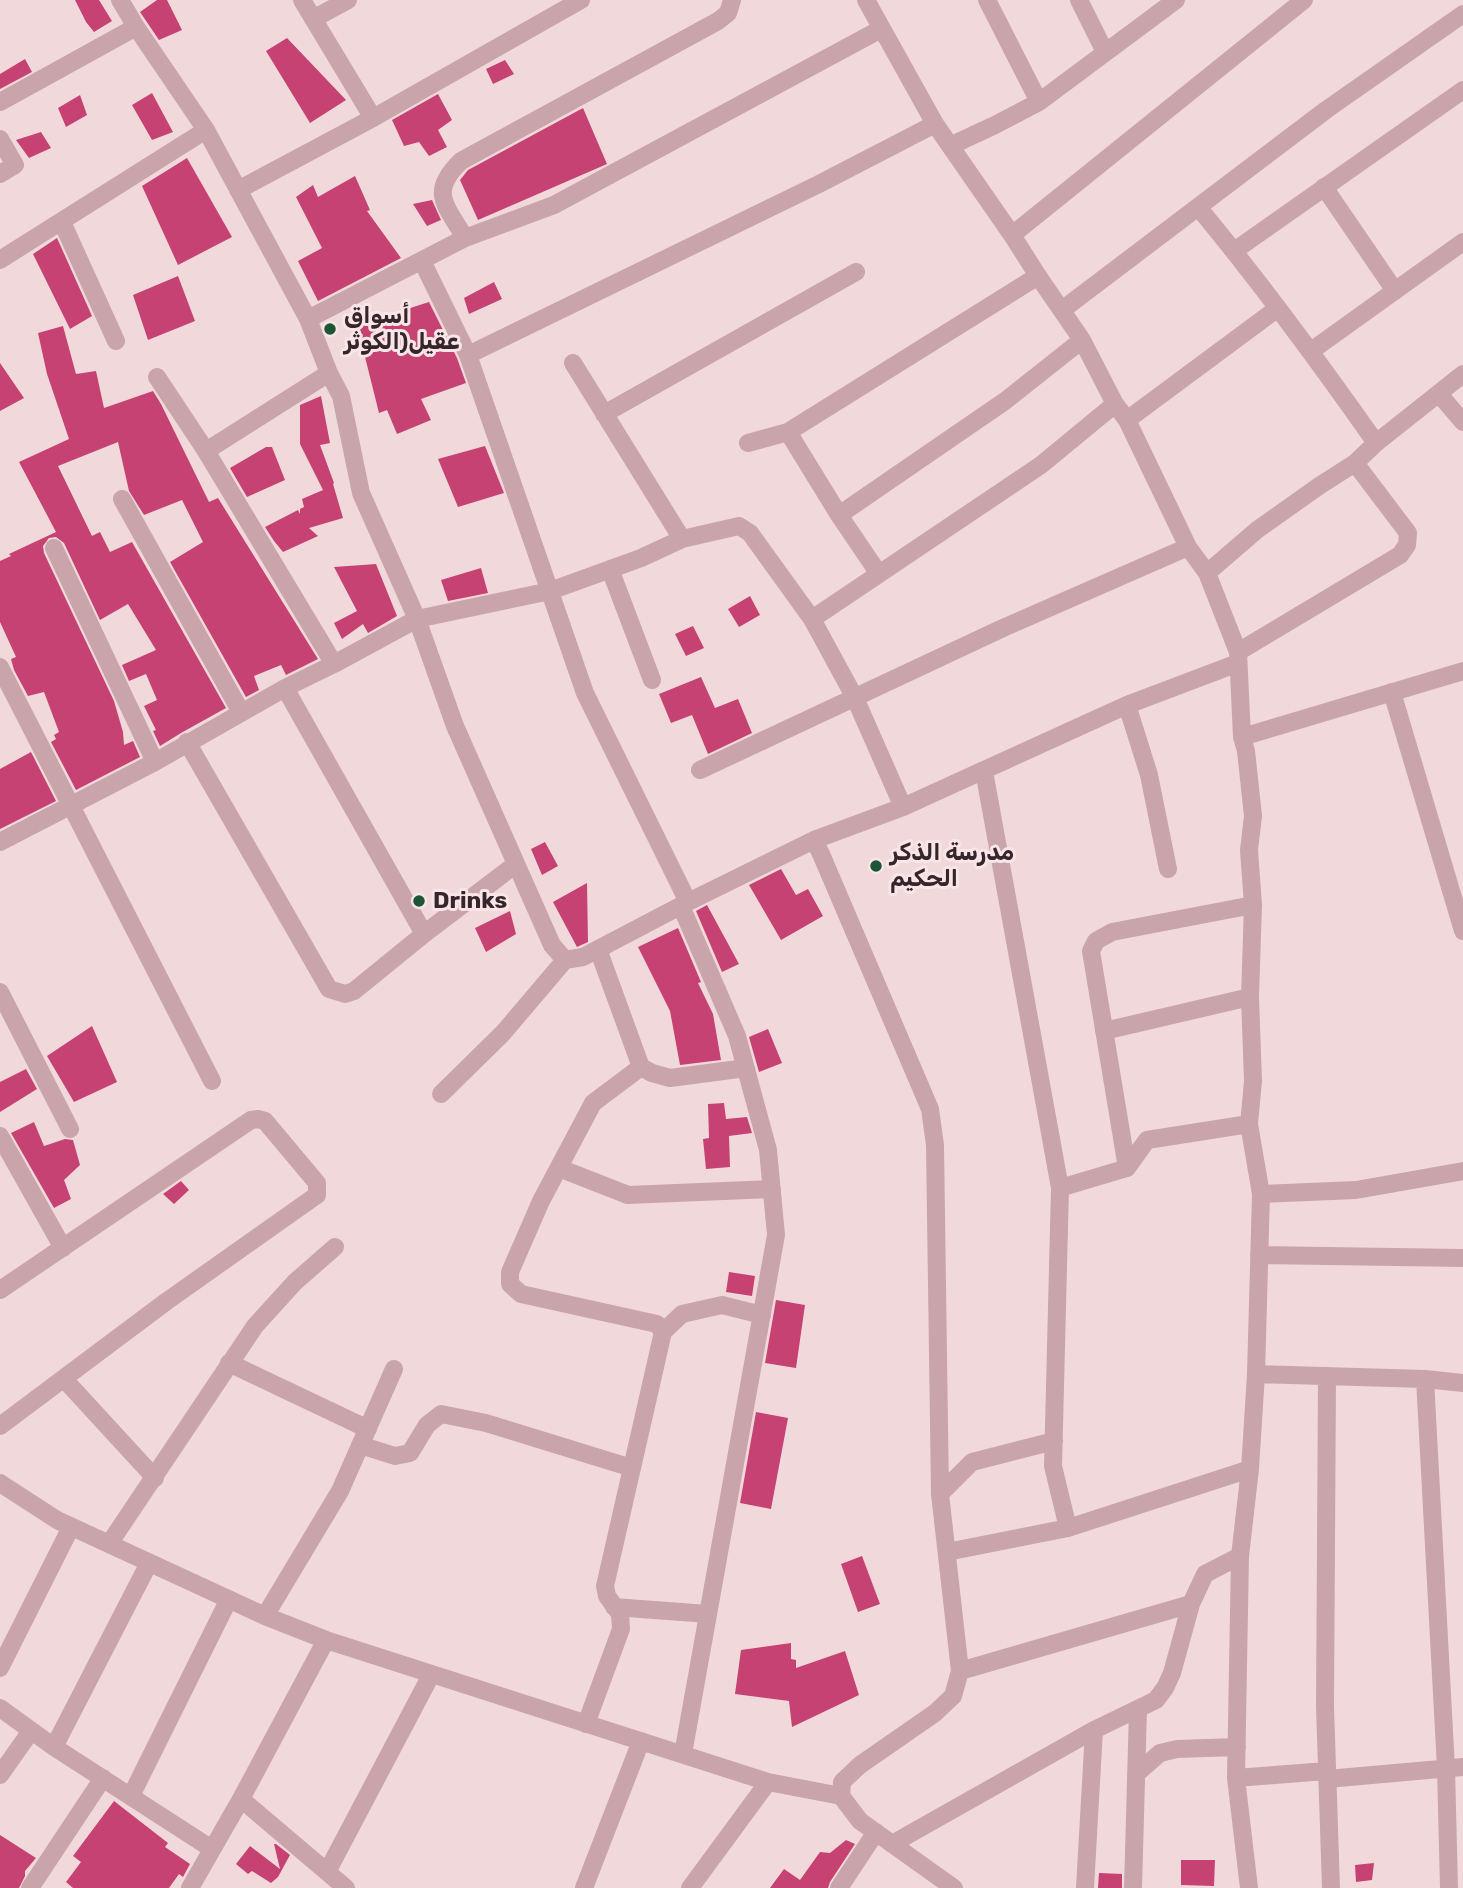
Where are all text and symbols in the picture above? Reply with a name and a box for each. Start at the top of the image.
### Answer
place label: أسواق عقيل(الكوثر [344,302,459,356]
marker: أسواق عقيل(الكوثر [322,321,338,337]
place label: مدرسة الذكر الحكيم [890,839,1014,893]
marker: مدرسة الذكر الحكيم [868,858,884,874]
place label: Drinks [433,887,507,915]
marker: Drinks [411,893,427,909]

